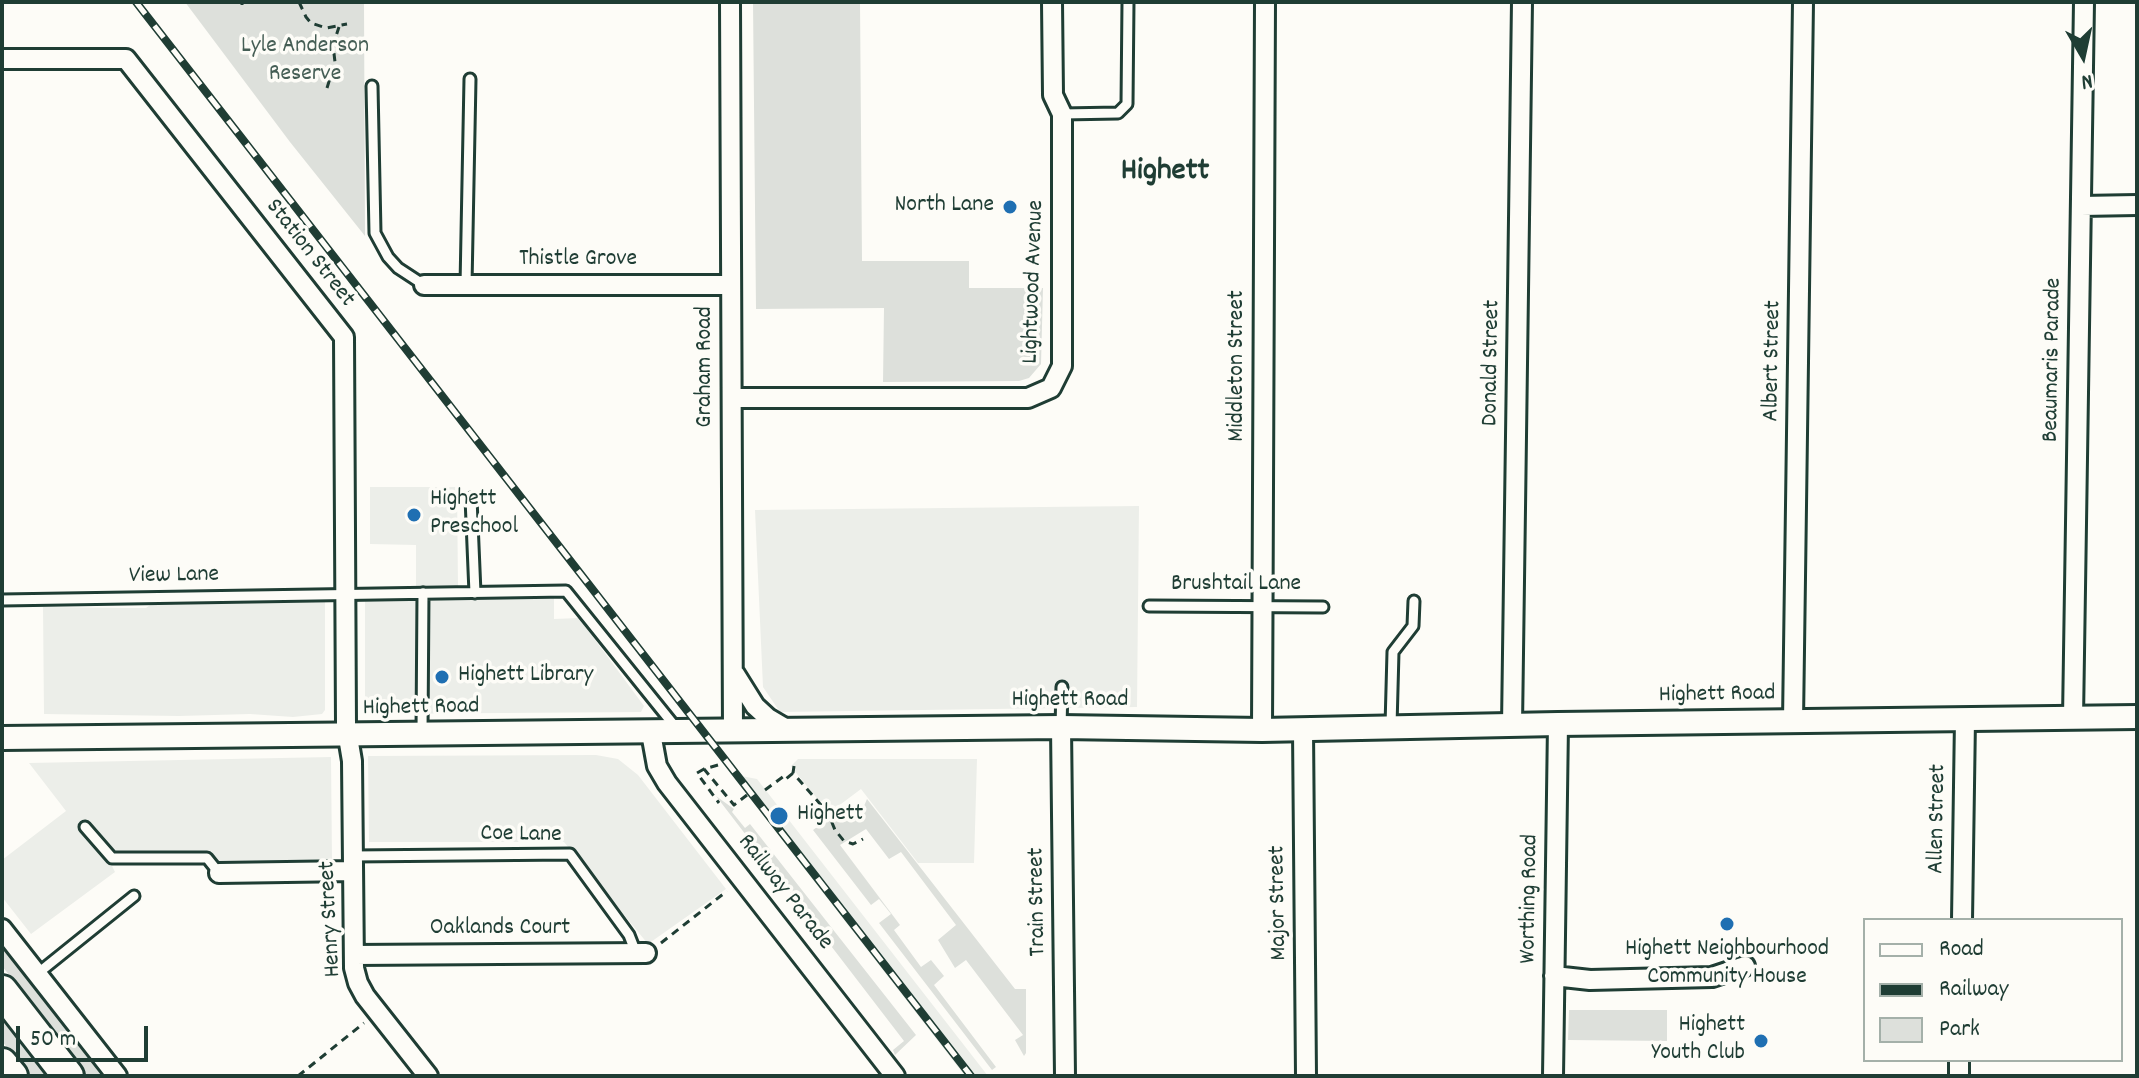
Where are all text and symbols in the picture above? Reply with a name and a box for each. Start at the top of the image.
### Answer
north arrow [2043,16,2123,96]
park label: Lyle Anderson Reserve [241,34,369,90]
text: N [2079,64,2095,96]
district label: Highett [1121,155,1209,193]
place label: North Lane [894,193,994,221]
street label: Station Street [258,194,360,314]
marker: North Lane [1001,198,1019,216]
street label: Lightwood Avenue [1018,200,1052,364]
street label: Thistle Grove [519,247,637,275]
street label: Beaumaris Parade [2038,278,2070,442]
street label: Middleton Street [1225,290,1253,442]
street label: Donald Street [1478,300,1508,426]
street label: Albert Street [1759,300,1789,422]
street label: Graham Road [693,306,721,428]
place label: Highett Preschool [430,487,518,543]
marker: Highett Preschool [405,506,423,524]
street label: View Lane [129,562,219,592]
street label: Brushtail Lane [1171,572,1301,600]
place label: Highett Library [458,663,593,691]
marker: Highett Library [433,668,451,686]
street label: Highett Road [1658,681,1776,711]
street label: Highett Road [1012,688,1128,716]
street label: Highett Road [362,694,480,724]
street label: Allen Street [1924,764,1954,874]
place label: Highett [797,802,863,830]
marker: Highett [768,805,790,827]
street label: Coe Lane [480,821,562,851]
street label: Railway Parade [730,829,838,957]
street label: Worthing Road [1515,834,1547,964]
street label: Major Street [1265,845,1295,961]
street label: Train Street [1024,847,1054,957]
street label: Henry Street [315,860,349,978]
marker: Highett Neighbourhood Community House [1718,915,1736,933]
street label: Oaklands Court [430,916,570,944]
legend [1863,918,2123,1062]
text: Road [1939,933,1984,967]
place label: Highett Neighbourhood Community House [1625,937,1829,993]
text: Railway [1939,973,2008,1007]
scale bar [20,1010,152,1060]
place label: Highett Youth Club [1652,1013,1745,1069]
text: Park [1939,1013,1980,1047]
text: 50 m [30,1023,76,1057]
marker: Highett Youth Club [1752,1032,1770,1050]

